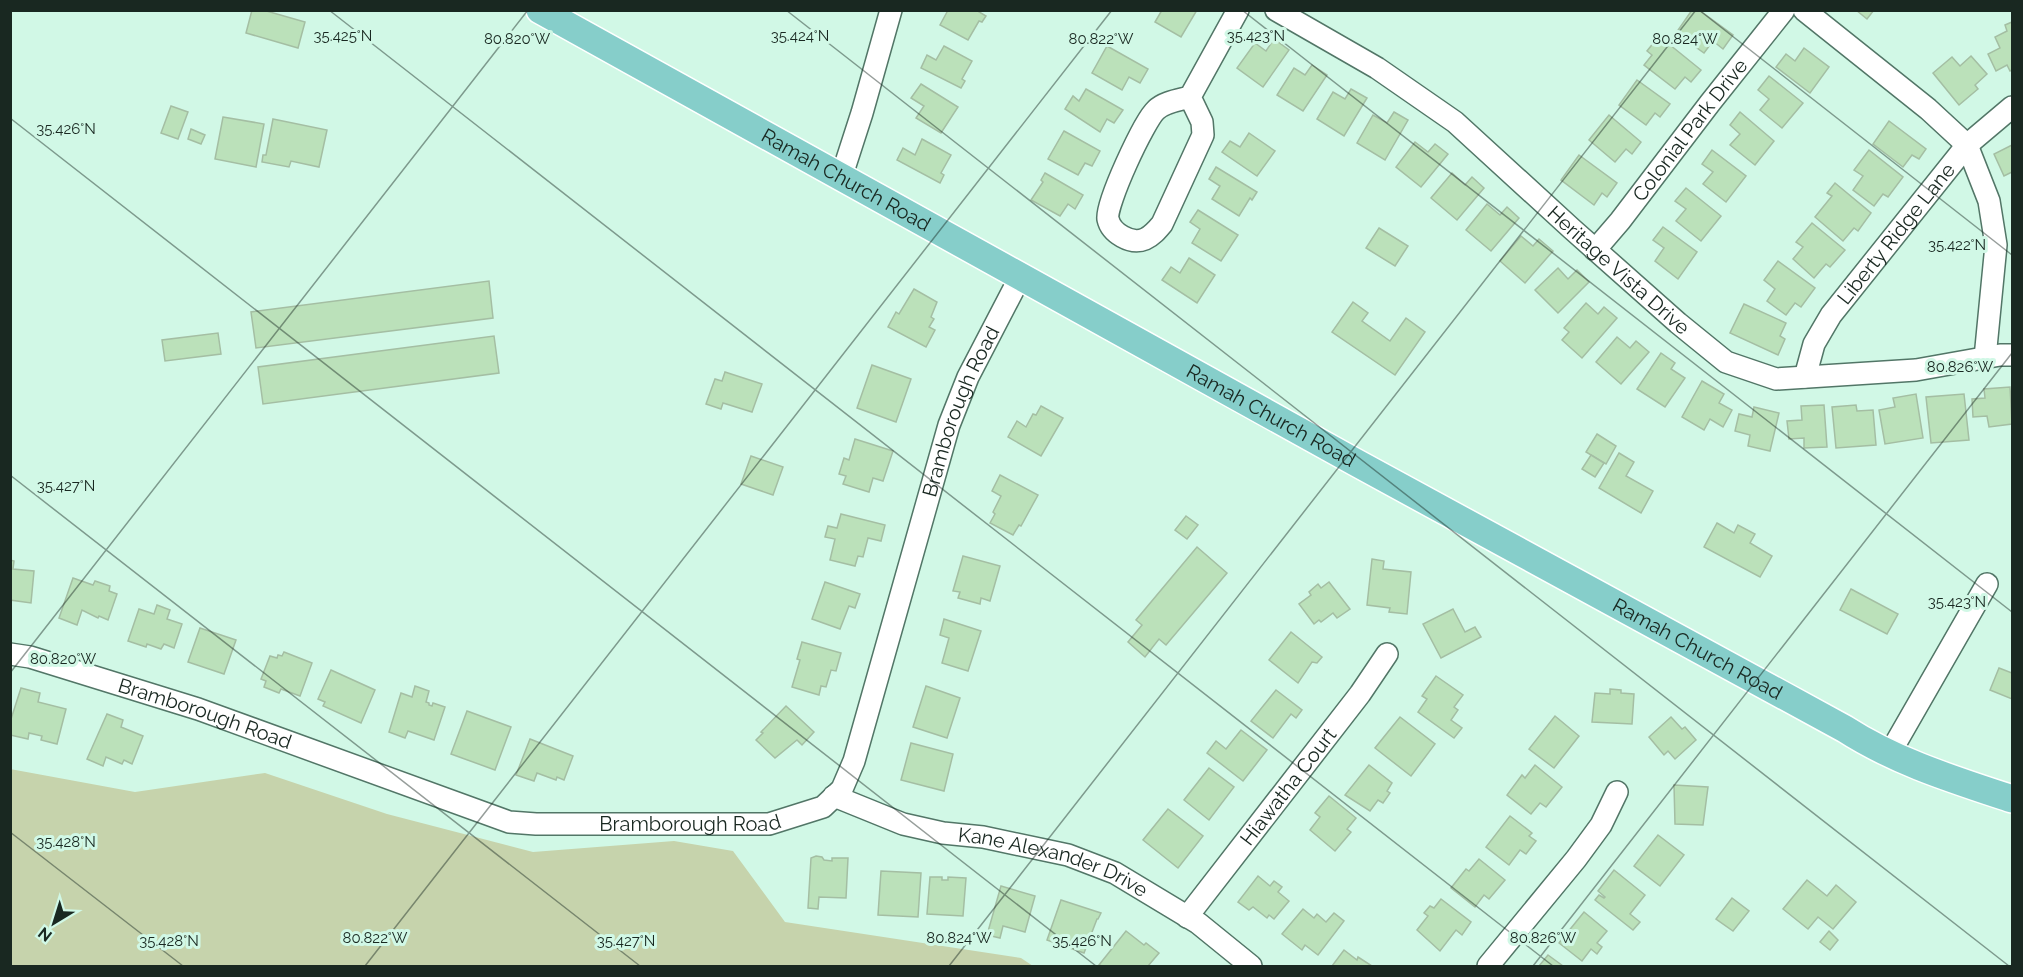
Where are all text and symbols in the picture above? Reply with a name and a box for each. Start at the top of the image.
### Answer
text: 35.425°N [314,27,372,45]
text: 35.424°N [771,27,829,45]
text: 35.423°N [1227,27,1285,45]
text: 80.820°W [484,30,550,48]
text: 80.822°W [1069,30,1134,48]
text: 80.824°W [1652,30,1718,48]
street label: Colonial Park Drive [1627,54,1753,206]
text: 35.426°N [36,120,96,138]
street label: Ramah Church Road [757,123,935,236]
street label: Liberty Ridge Lane [1832,158,1960,309]
street label: Heritage Vista Drive [1543,201,1695,340]
text: 35.422°N [1928,236,1986,254]
street label: Bramborough Road [917,322,1004,500]
text: 80.826°W [1927,358,1993,376]
street label: Ramah Church Road [1182,359,1360,472]
text: 35.427°N [37,477,95,495]
street label: Ramah Church Road [1608,593,1787,705]
text: 35.423°N [1928,593,1986,611]
text: 80.820°W [30,650,96,668]
street label: Bramborough Road [115,673,295,754]
street label: Hiawatha Court [1235,723,1341,850]
street label: Bramborough Road [599,809,784,836]
street label: Kane Alexander Drive [957,823,1152,902]
text: 35.428°N [36,833,96,851]
north arrow [24,893,84,953]
text: N [34,923,56,946]
text: 80.822°W [343,929,408,947]
text: 80.824°W [926,929,992,947]
text: 80.826°W [1510,929,1576,947]
text: 35.428°N [139,932,199,950]
text: 35.427°N [597,932,655,950]
text: 35.426°N [1052,932,1112,950]

